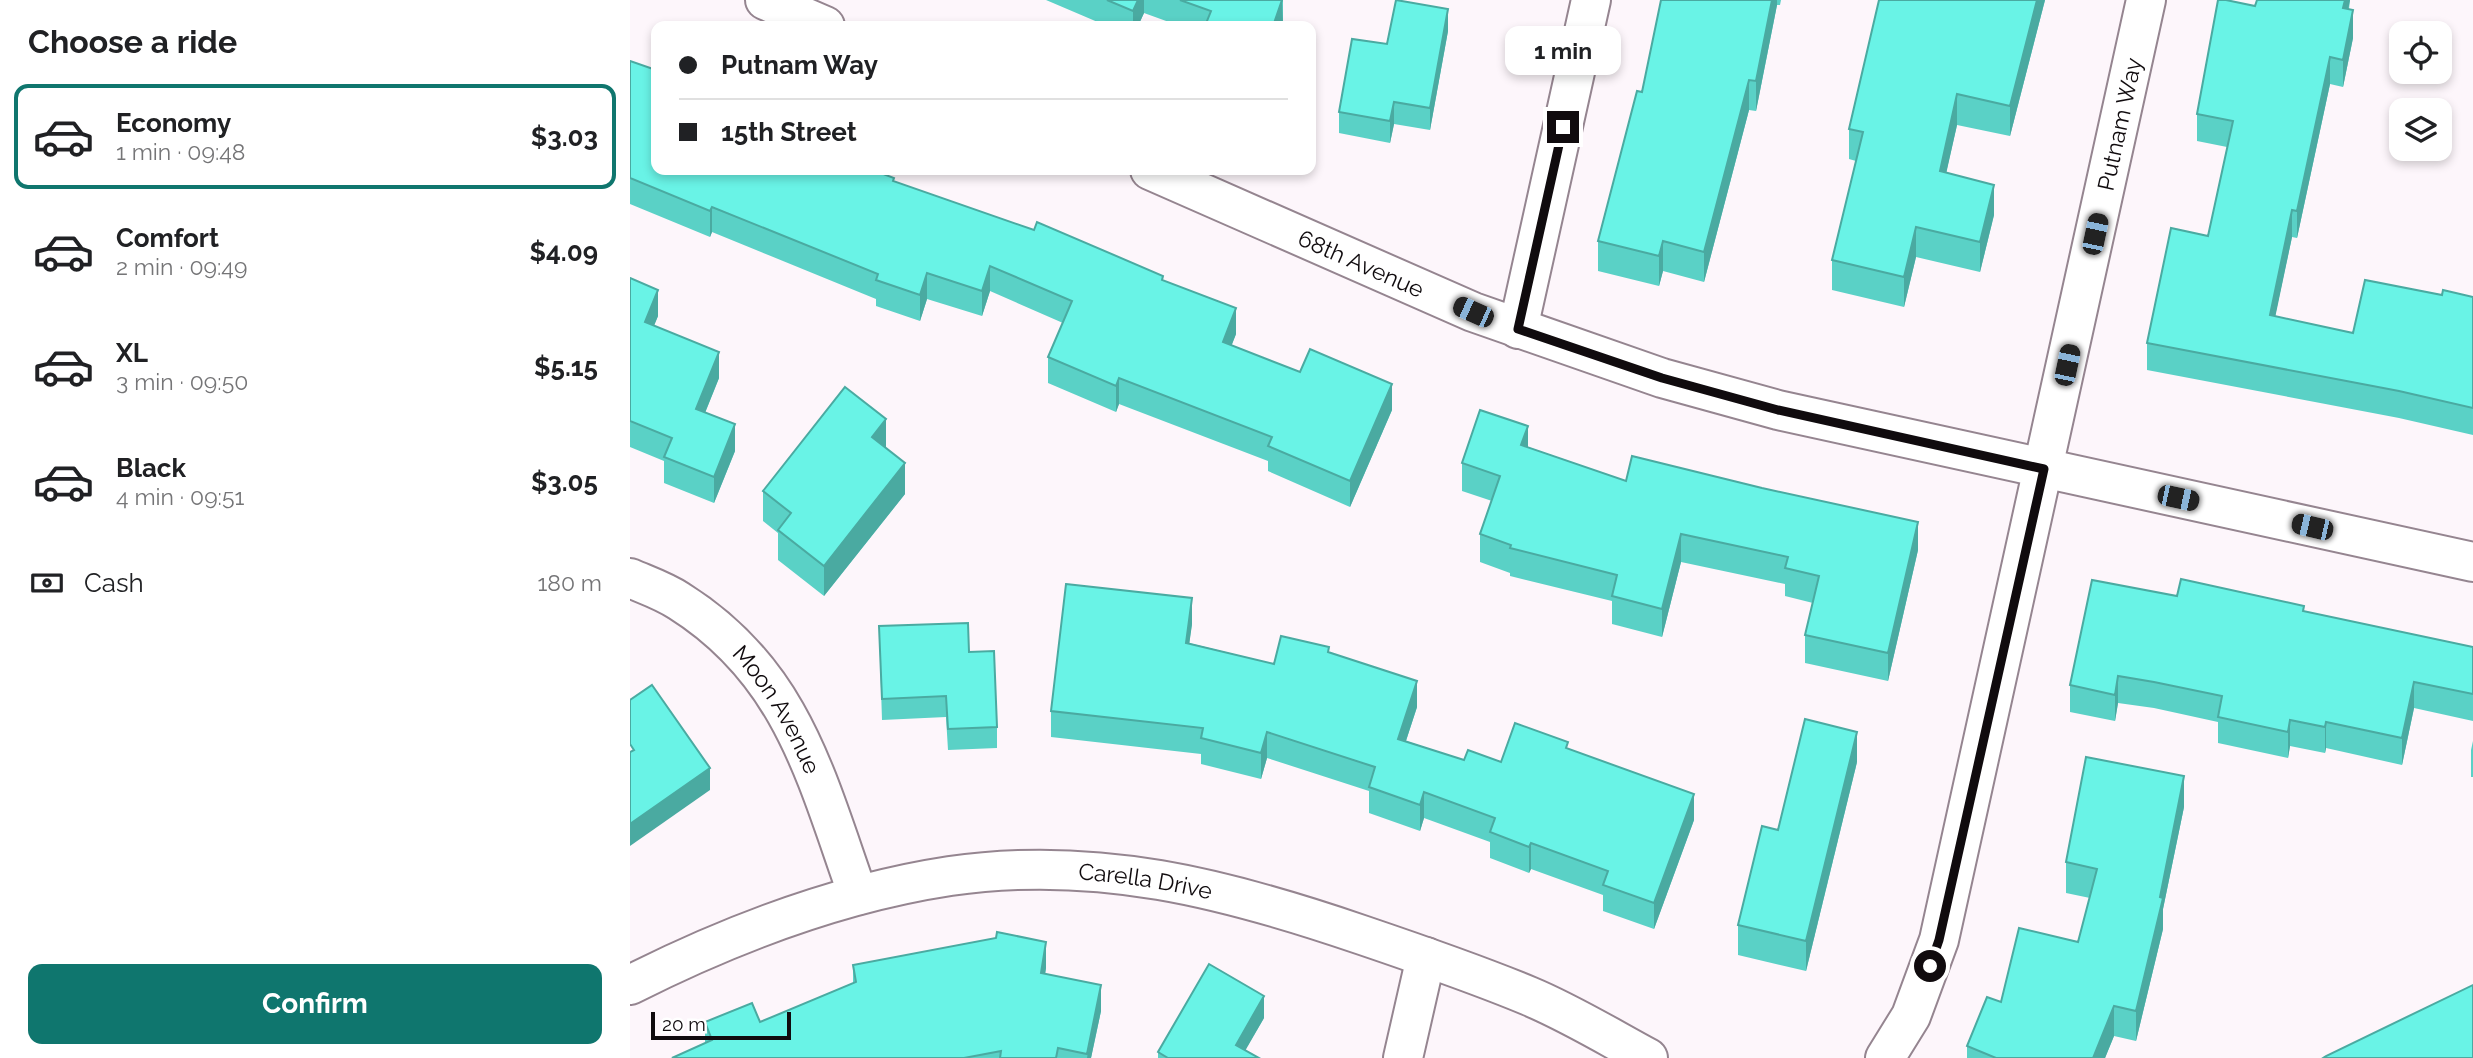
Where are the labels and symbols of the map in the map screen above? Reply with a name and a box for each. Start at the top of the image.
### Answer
callout: 1 min [1505,25,1621,74]
street label: Putnam Way [2091,55,2146,193]
route end [1547,111,1579,143]
car [2081,211,2110,257]
street label: 68th Avenue [1294,224,1429,302]
car [1450,294,1497,330]
car [2053,342,2082,388]
car [2156,483,2201,513]
car [2290,512,2335,542]
street label: Moon Avenue [728,639,827,777]
street label: Carella Drive [1078,857,1215,904]
route start [1914,950,1946,982]
scale bar [651,1009,791,1041]

